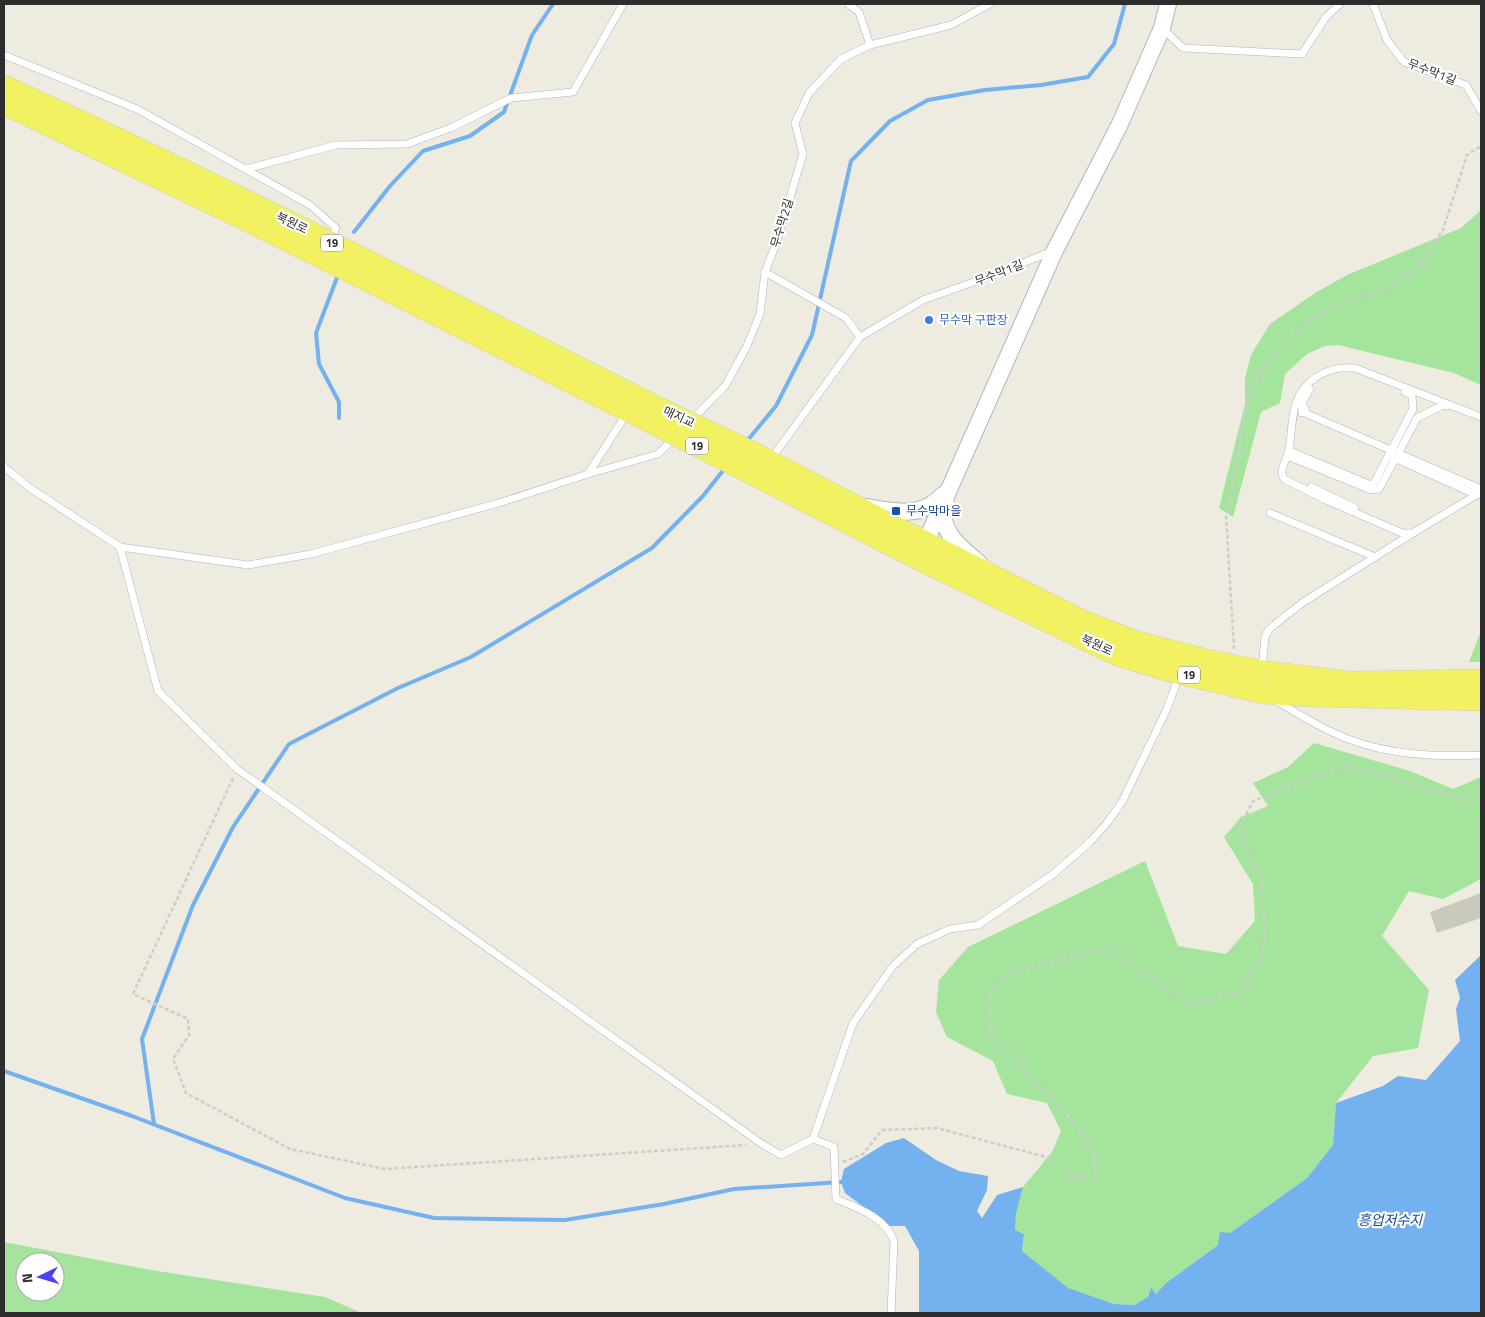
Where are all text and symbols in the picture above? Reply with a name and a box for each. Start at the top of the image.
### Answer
street label: 무수막1길 [1405,54,1459,90]
street label: 무수막2길 [765,196,798,250]
street label: 북원로 [273,207,311,238]
road number: 19 [321,234,343,252]
street label: 무수막1길 [972,255,1026,291]
place label: 무수막 구판장 [939,310,1008,329]
marker: 무수막 구판장 [923,314,935,326]
street label: 매지교 [660,401,698,432]
road number: 19 [686,438,708,454]
place label: 무수막마을 [906,501,961,520]
marker: 무수막마을 [890,505,902,517]
street label: 북원로 [1078,629,1116,660]
road number: 19 [1178,666,1200,684]
water label: 흥업저수지 [1358,1209,1423,1230]
north arrow [15,1252,65,1302]
text: N [16,1272,37,1284]

